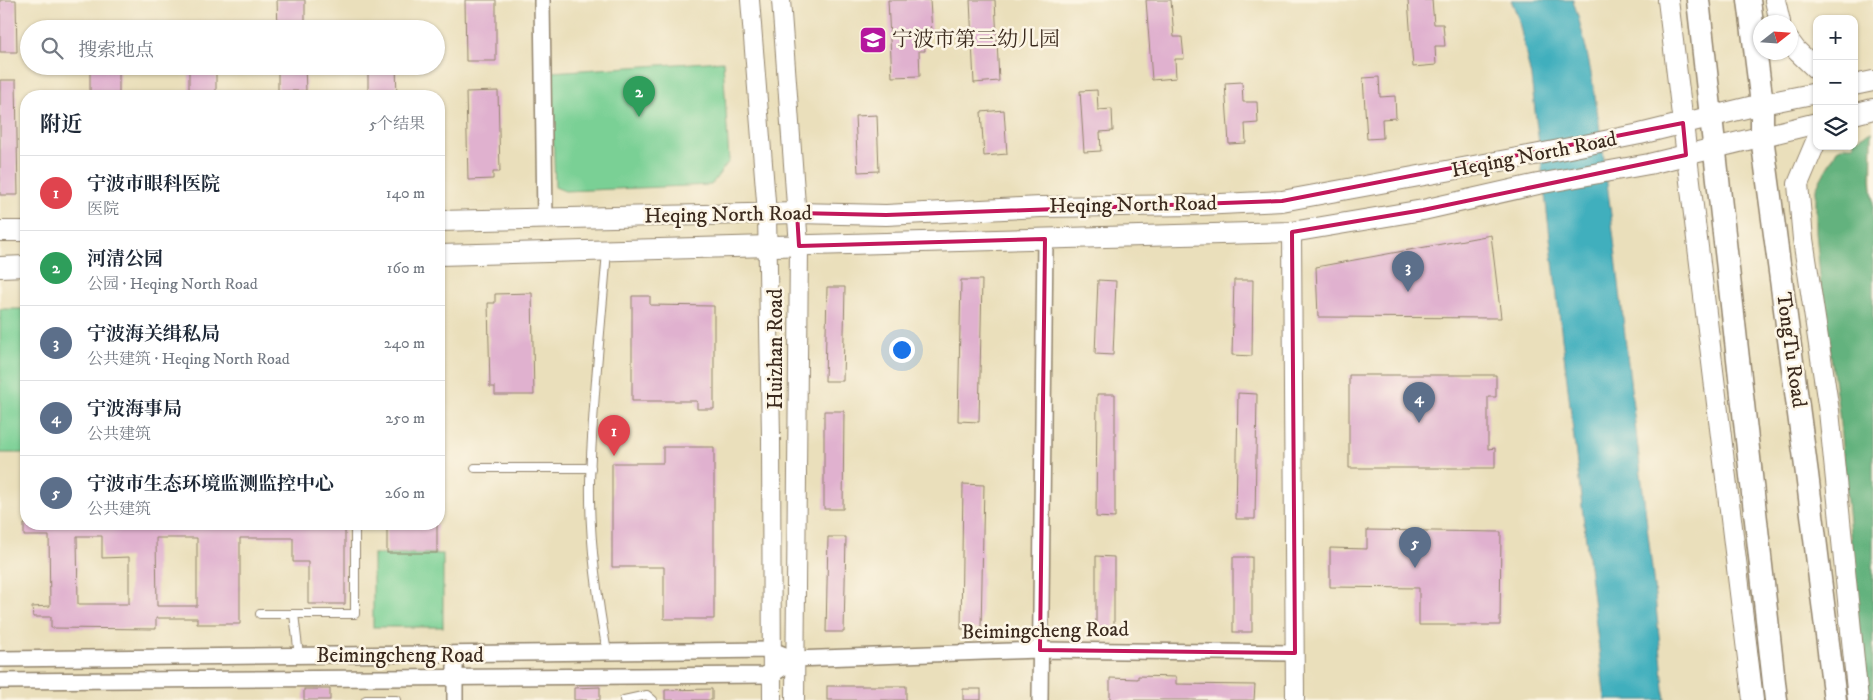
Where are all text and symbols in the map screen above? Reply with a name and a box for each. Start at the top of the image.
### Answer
north arrow [1753,15,1798,60]
map controls [1813,15,1858,150]
button: + [1813,15,1858,60]
search box [20,20,445,75]
school or university icon: 宁波市第三幼儿园 [858,25,888,55]
place label: 宁波市第三幼儿园 [892,27,1060,53]
icon: search [38,34,66,62]
text: 搜索地点 [78,39,154,62]
button: − [1813,60,1858,105]
pin: 2 [623,76,655,117]
button: layers [1813,105,1858,150]
text: 附近 [40,112,82,138]
text: 5个结果 [369,114,425,134]
street label: Heqing North Road [1449,126,1619,184]
text: 宁波市眼科医院 [87,173,220,196]
text: 1 [53,183,59,203]
text: 140 m [386,183,425,203]
street label: Heqing North Road [1049,191,1218,219]
text: 医院 [87,199,119,219]
street label: Heqing North Road [644,201,813,229]
text: 河清公园 [87,248,163,271]
pin: 3 [1392,251,1424,292]
text: 2 [52,258,60,278]
text: 160 m [387,258,425,278]
text: 公园 · Heqing North Road [87,274,258,294]
street label: Huizhan Road [763,288,789,409]
street label: TongTu Road [1770,291,1812,410]
text: 宁波海关缉私局 [87,323,220,346]
text: 3 [53,333,59,353]
text: 240 m [384,333,425,353]
your location [889,337,915,363]
text: 公共建筑 · Heqing North Road [87,349,290,369]
pin: 4 [1403,382,1435,423]
text: 宁波海事局 [87,398,182,421]
text: 4 [51,408,61,428]
text: 250 m [385,408,425,428]
pin: 1 [598,415,630,456]
text: 公共建筑 [87,424,151,444]
text: 宁波市生态环境监测监控中心 [87,473,334,496]
text: 5 [52,483,60,503]
text: 260 m [385,483,425,503]
text: 公共建筑 [87,499,151,519]
pin: 5 [1399,527,1431,568]
street label: Beimingcheng Road [961,617,1130,645]
street label: Beimingcheng Road [316,643,484,669]

